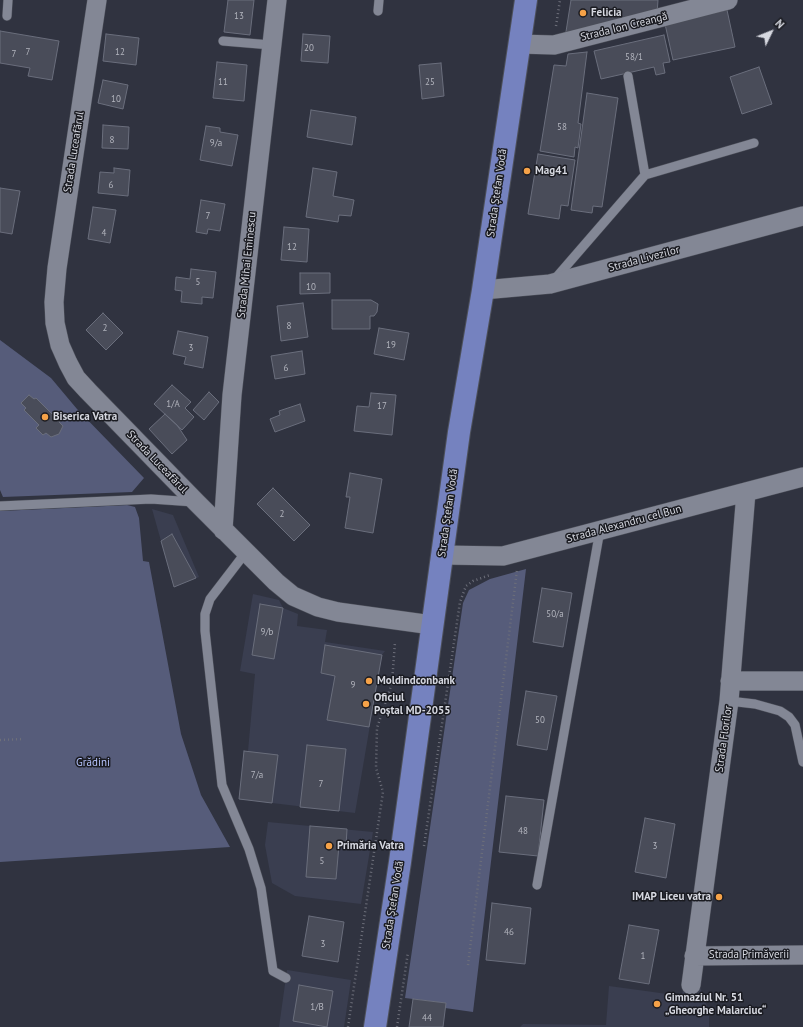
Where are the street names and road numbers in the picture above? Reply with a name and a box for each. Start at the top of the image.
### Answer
street label: Strada Ion Creangă [579,10,669,44]
street label: Strada Luceafărul [61,110,87,194]
street label: Strada Ștefan Vodă [484,148,510,238]
street label: Strada Mihai Eminescu [235,211,259,319]
street label: Strada Livezilor [607,243,681,275]
street label: Strada Luceafărul [124,428,190,496]
street label: Strada Ștefan Vodă [435,468,461,558]
street label: Strada Alexandru cel Bun [565,502,683,546]
street label: Strada Florilor [713,705,735,773]
street label: Strada Ștefan Vodă [380,860,406,950]
street label: Strada Primăverii [709,948,789,962]

